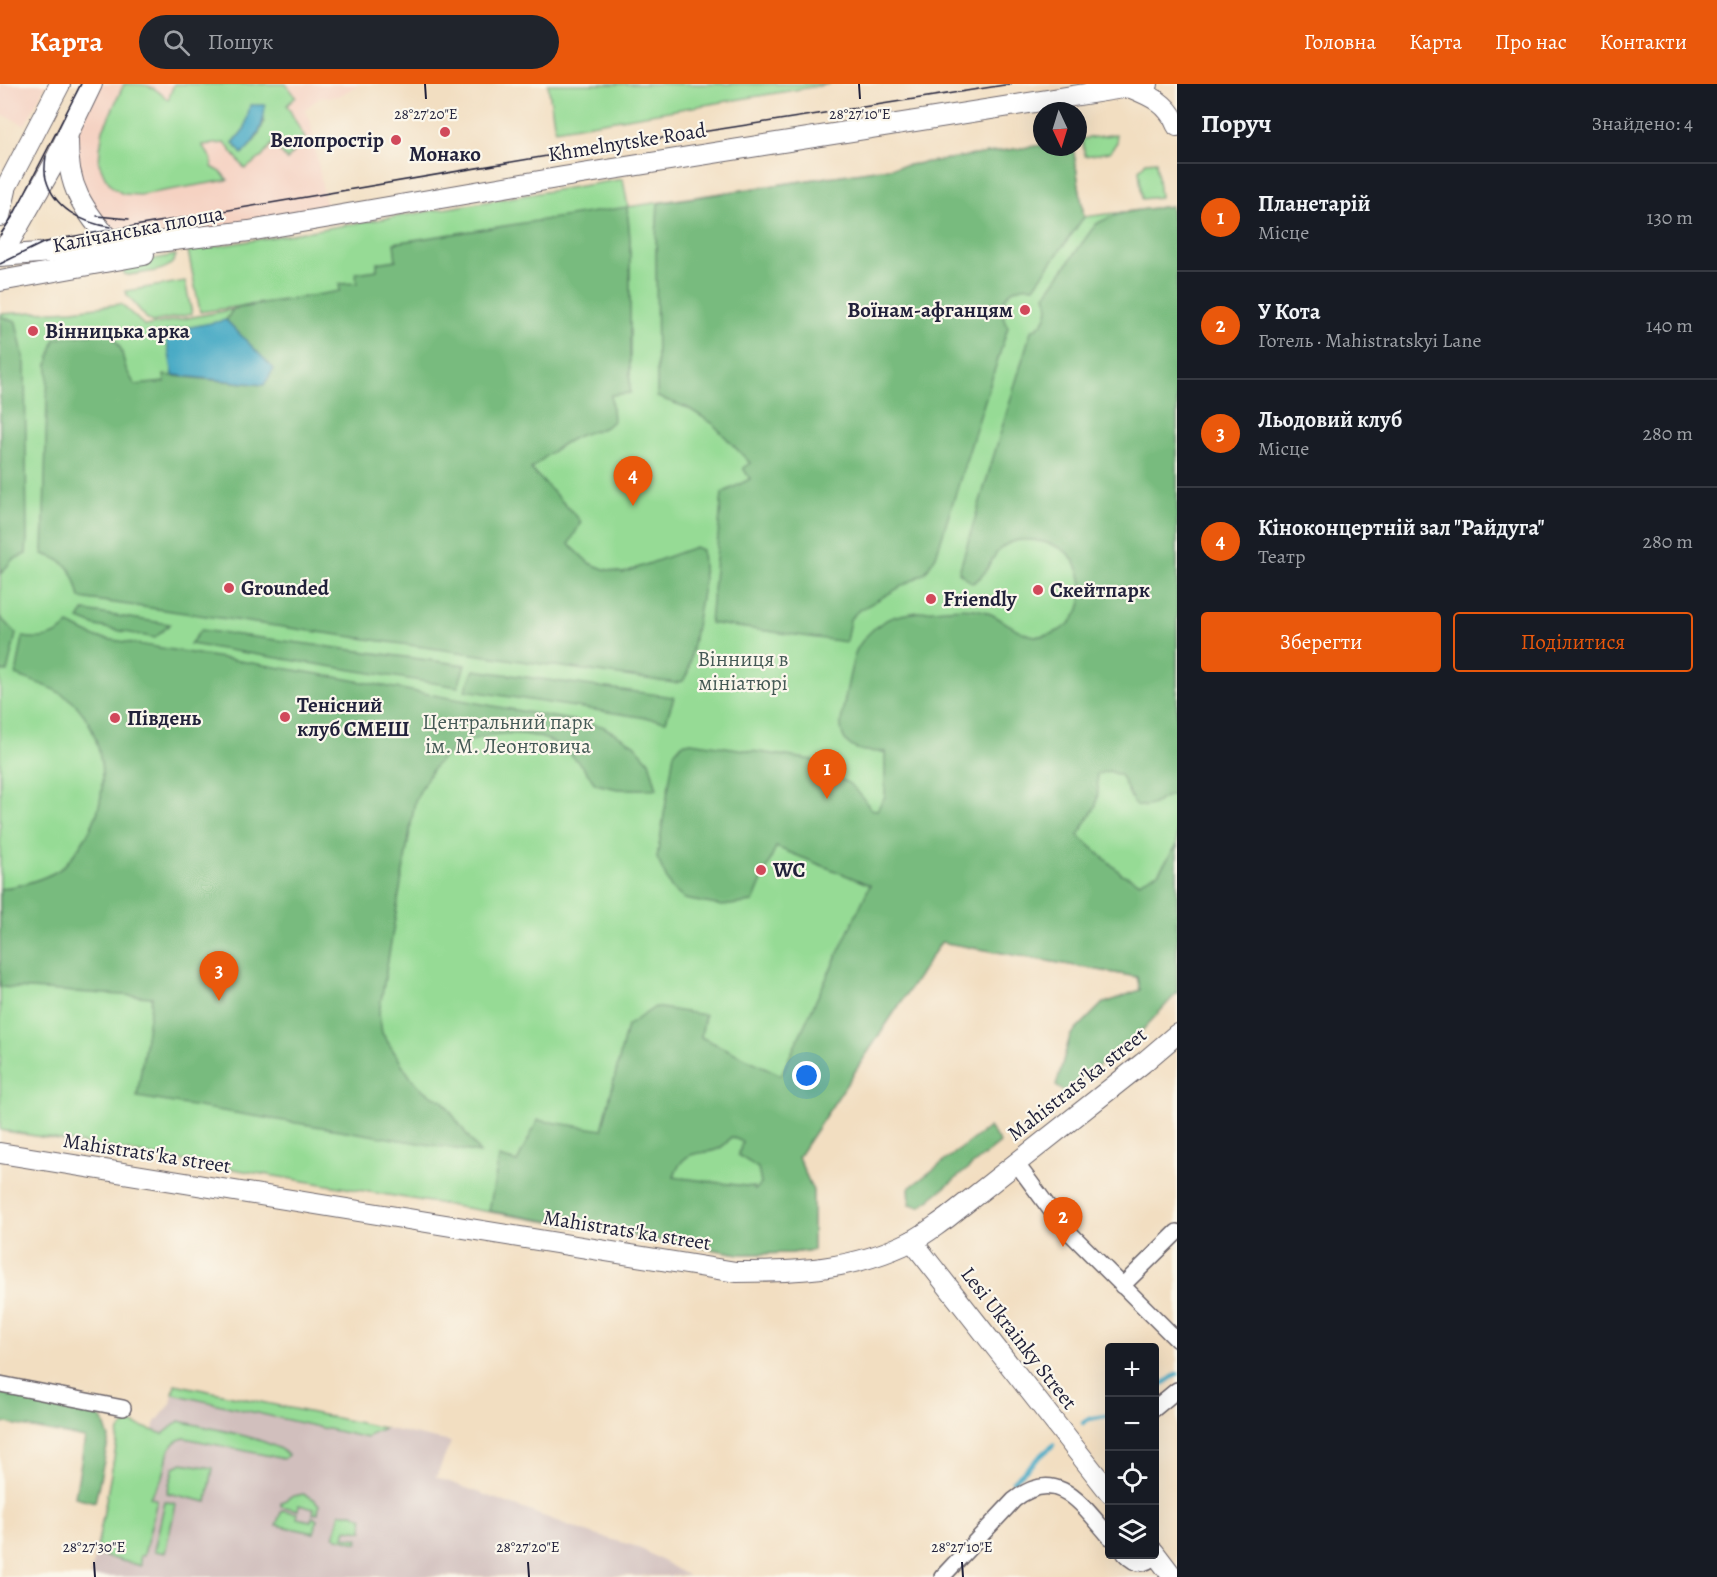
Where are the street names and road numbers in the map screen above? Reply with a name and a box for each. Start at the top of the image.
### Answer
street label: Khmelnytske Road [546,116,709,168]
street label: Калічанська площа [50,199,226,259]
street label: Mahistrats'ka street [1002,1021,1152,1147]
street label: Mahistrats'ka street [61,1126,233,1180]
street label: Mahistrats'ka street [541,1203,713,1257]
street label: Lesi Ukrainky Street [954,1261,1084,1415]

